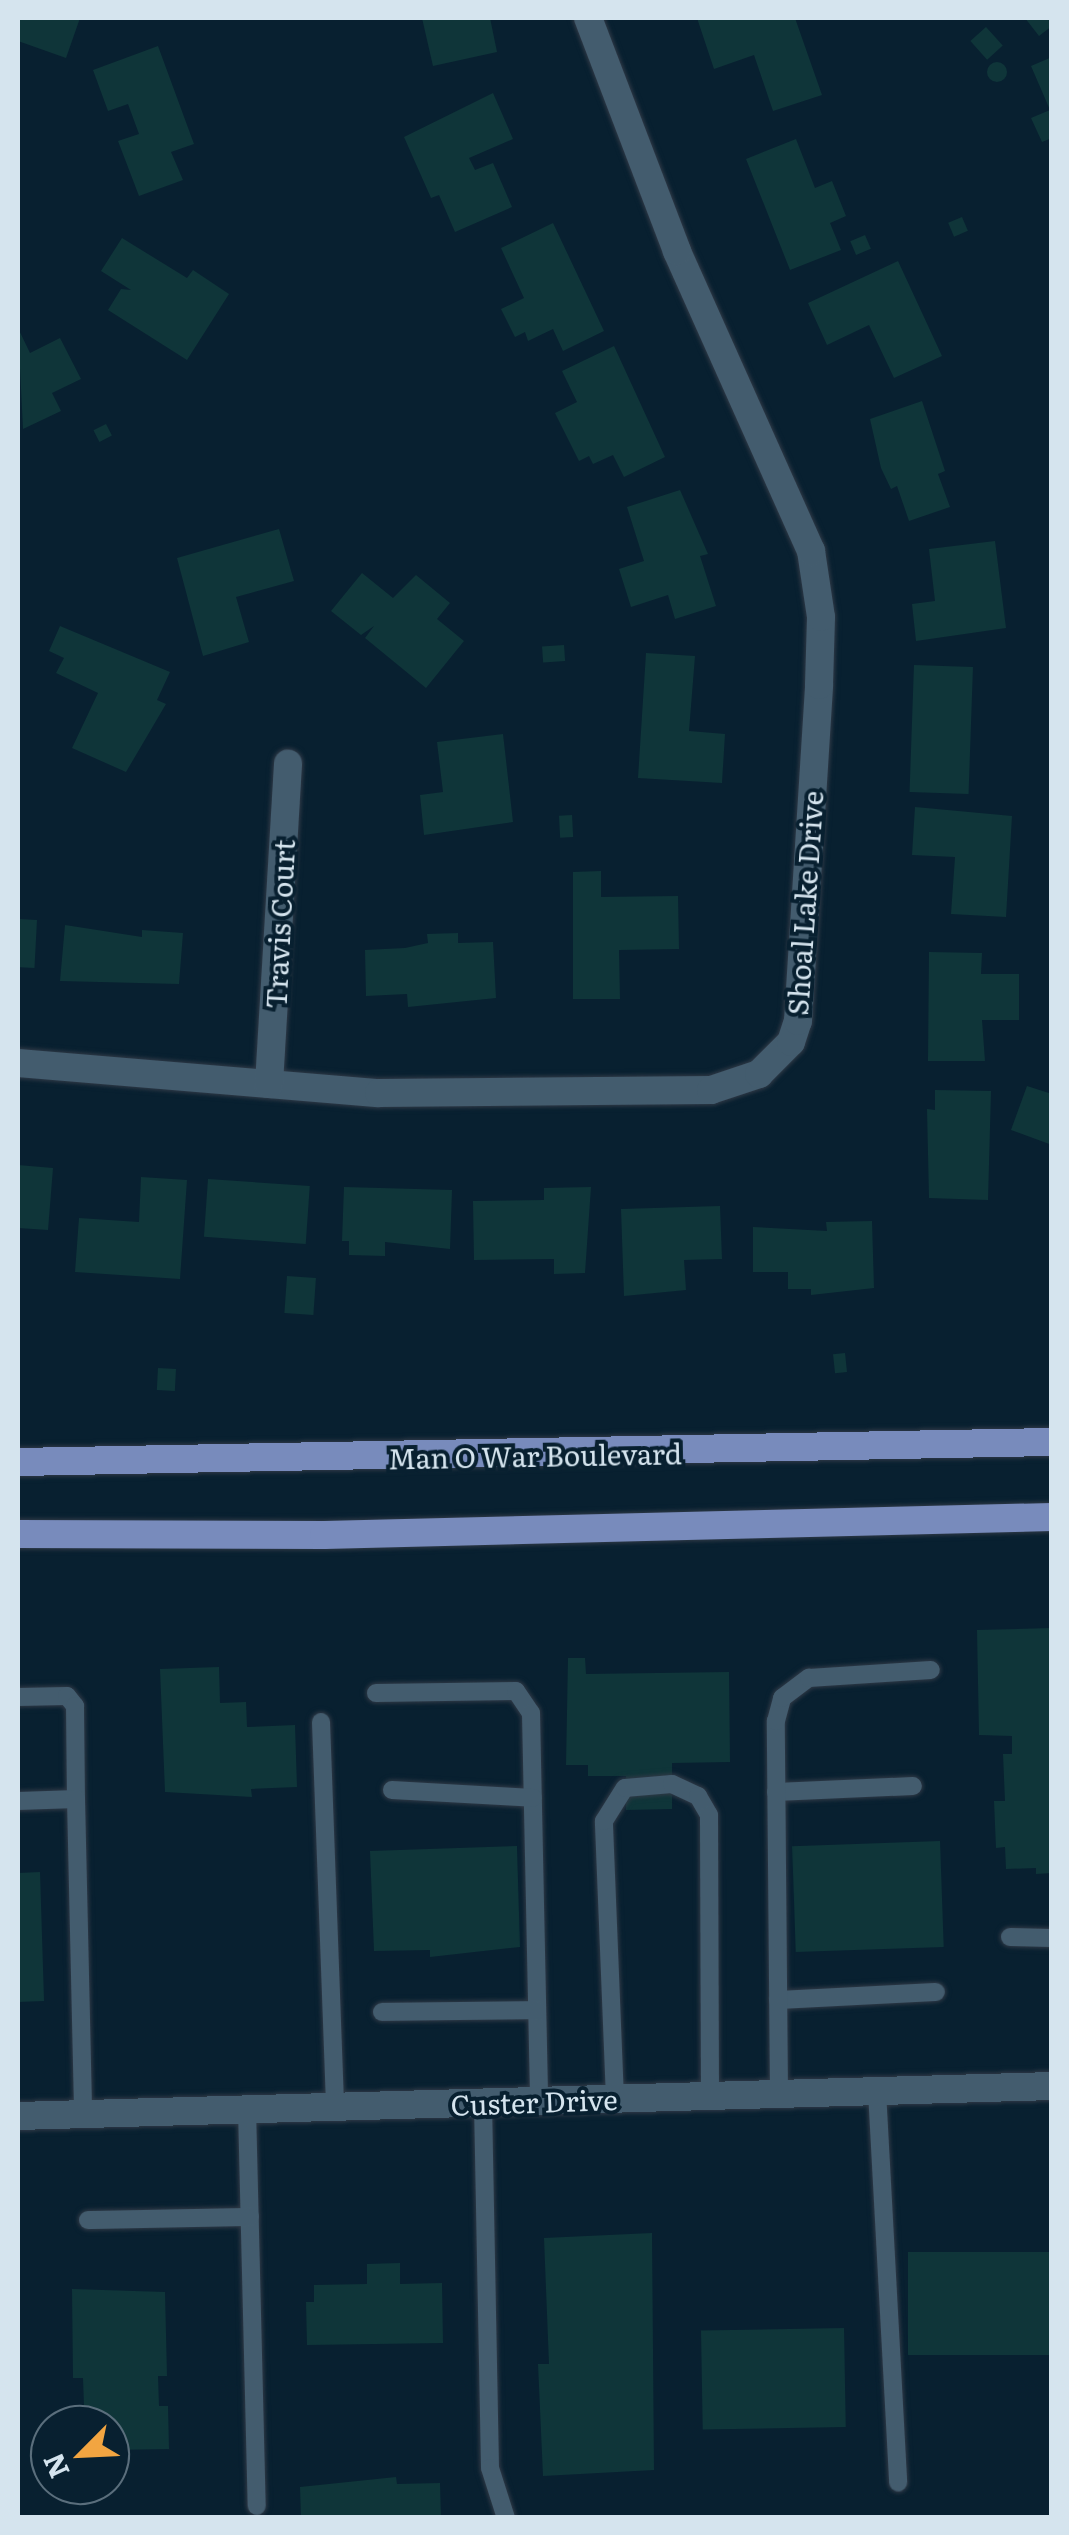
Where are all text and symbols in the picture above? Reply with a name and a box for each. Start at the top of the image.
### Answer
street label: Shoal Lake Drive [779,790,829,1016]
street label: Travis Court [258,838,300,1010]
street label: Man O War Boulevard [388,1436,682,1474]
street label: Custer Drive [450,2081,618,2121]
north arrow [30,2405,130,2505]
text: N [30,2447,78,2486]

